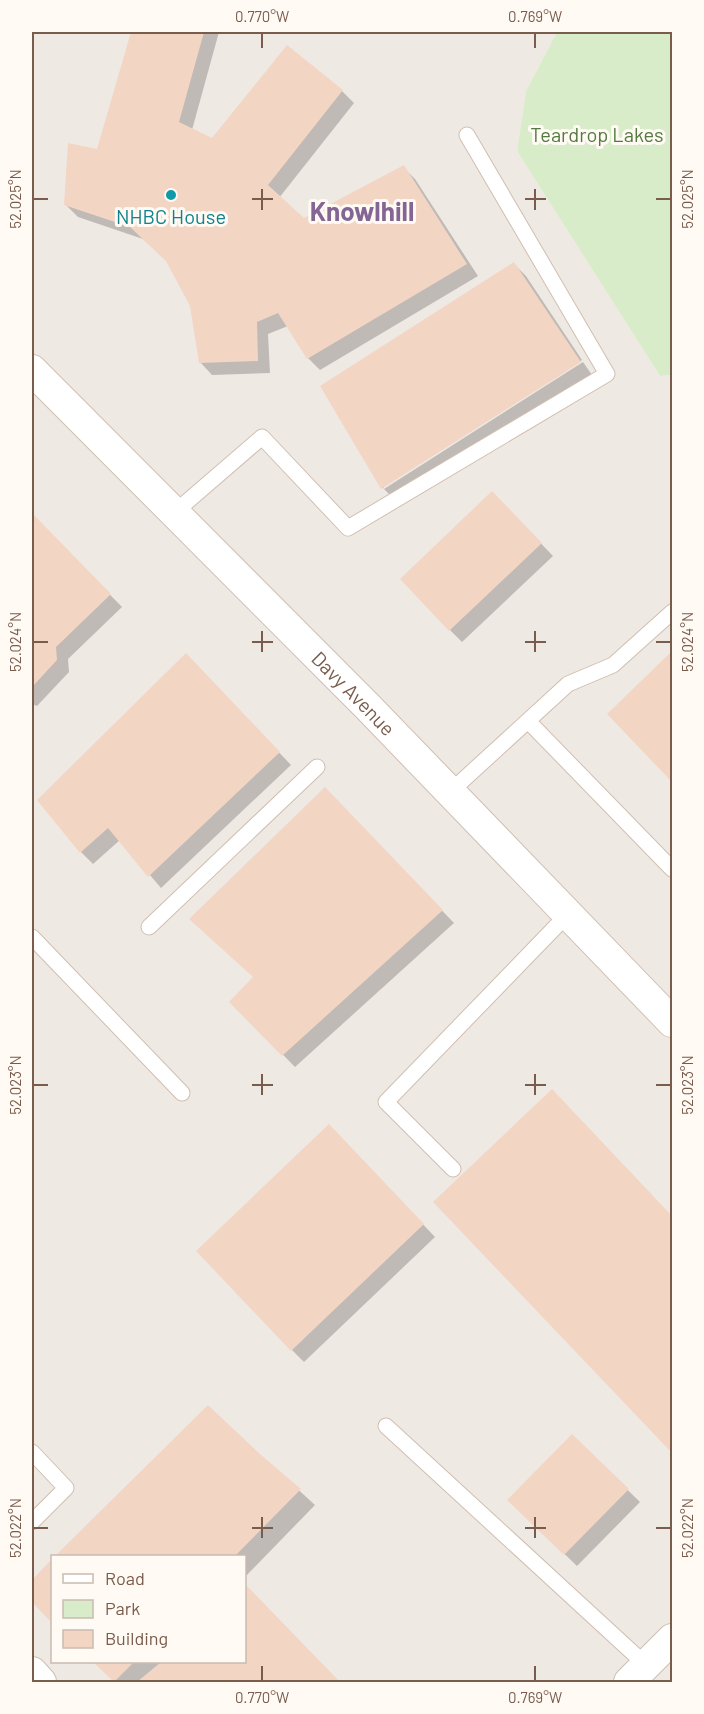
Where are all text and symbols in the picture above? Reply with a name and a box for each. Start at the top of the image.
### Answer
text: 0.770°W [235,7,289,25]
text: 0.769°W [508,7,562,25]
park label: Teardrop Lakes [530,122,664,146]
text: 52.025°N [6,169,24,229]
text: 52.025°N [678,169,696,229]
marker: NHBC House [164,188,178,202]
district label: Knowlhill [310,195,414,226]
place label: NHBC House [116,204,226,228]
text: 52.024°N [6,612,24,672]
text: 52.024°N [678,612,696,672]
street label: Davy Avenue [307,646,401,740]
text: 52.023°N [6,1055,24,1115]
text: 52.023°N [678,1055,696,1115]
text: 52.022°N [6,1498,24,1558]
text: 52.022°N [678,1498,696,1558]
legend [51,1555,246,1663]
text: Road [105,1567,145,1589]
text: Park [105,1597,140,1619]
text: Building [105,1627,168,1649]
text: 0.770°W [235,1688,289,1706]
text: 0.769°W [508,1688,562,1706]

